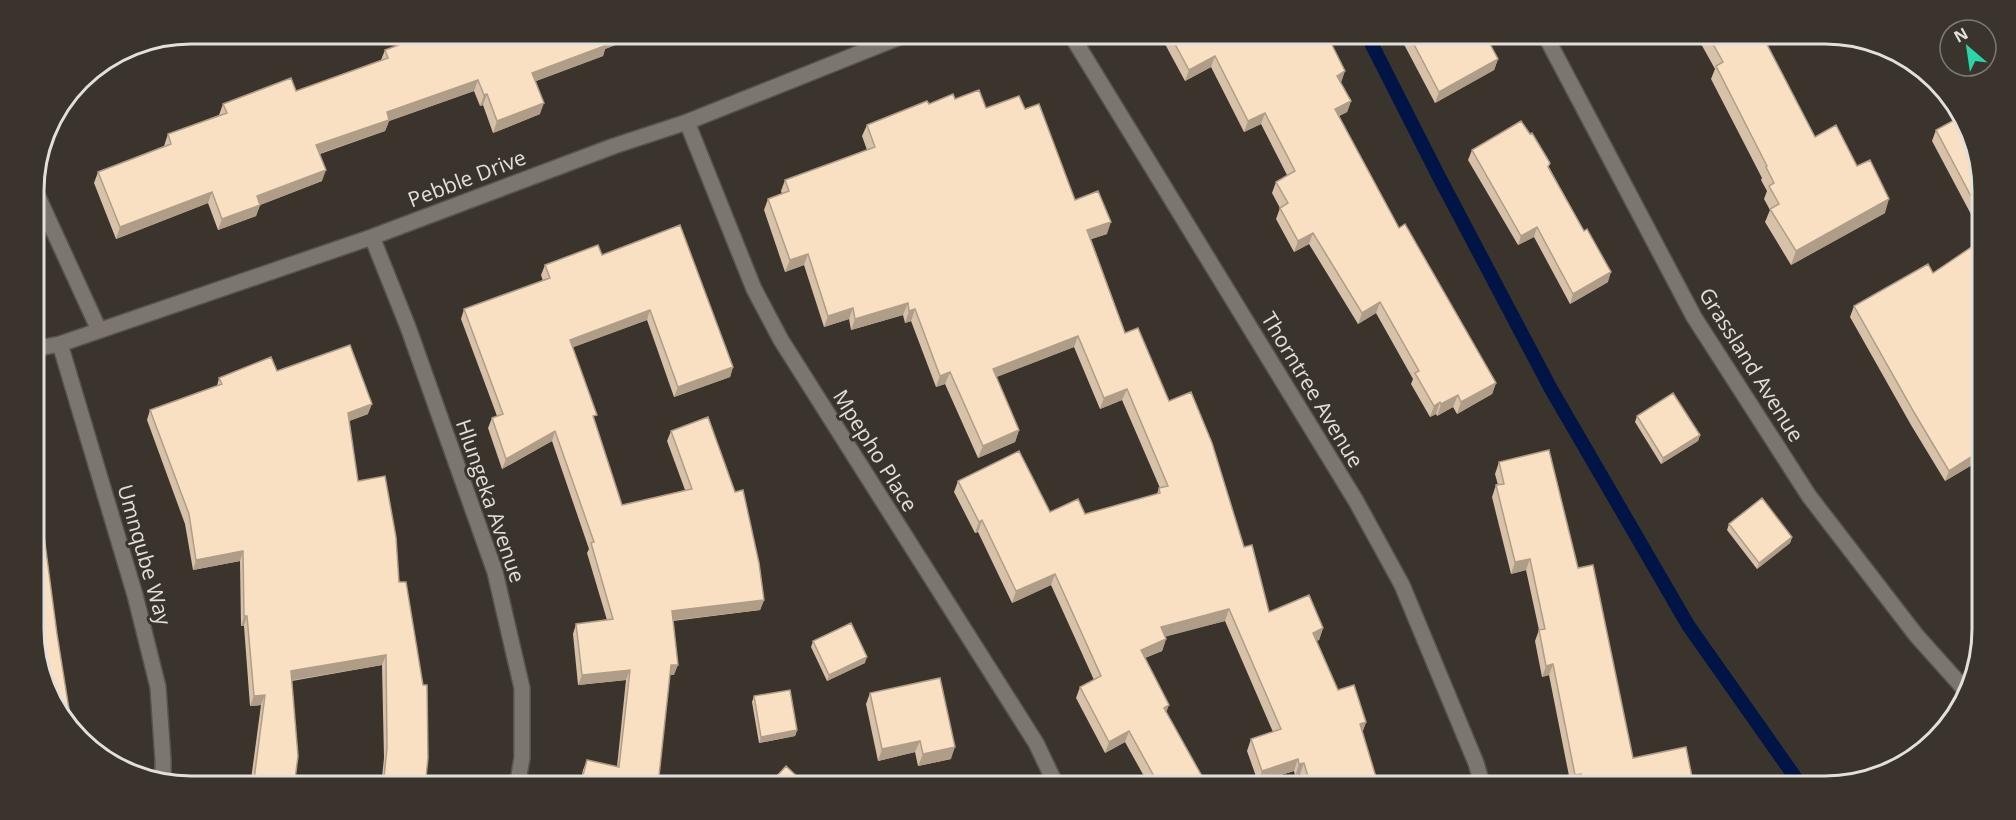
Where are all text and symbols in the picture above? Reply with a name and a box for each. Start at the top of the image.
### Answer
north arrow [1938,18,1998,78]
text: N [1950,22,1972,48]
street label: Pebble Drive [404,143,530,213]
street label: Grassland Avenue [1693,282,1811,447]
street label: Thorntree Avenue [1255,307,1370,472]
street label: Mpepho Place [827,384,924,517]
street label: Hlungeka Avenue [450,415,532,586]
street label: Umnqube Way [112,481,179,629]

